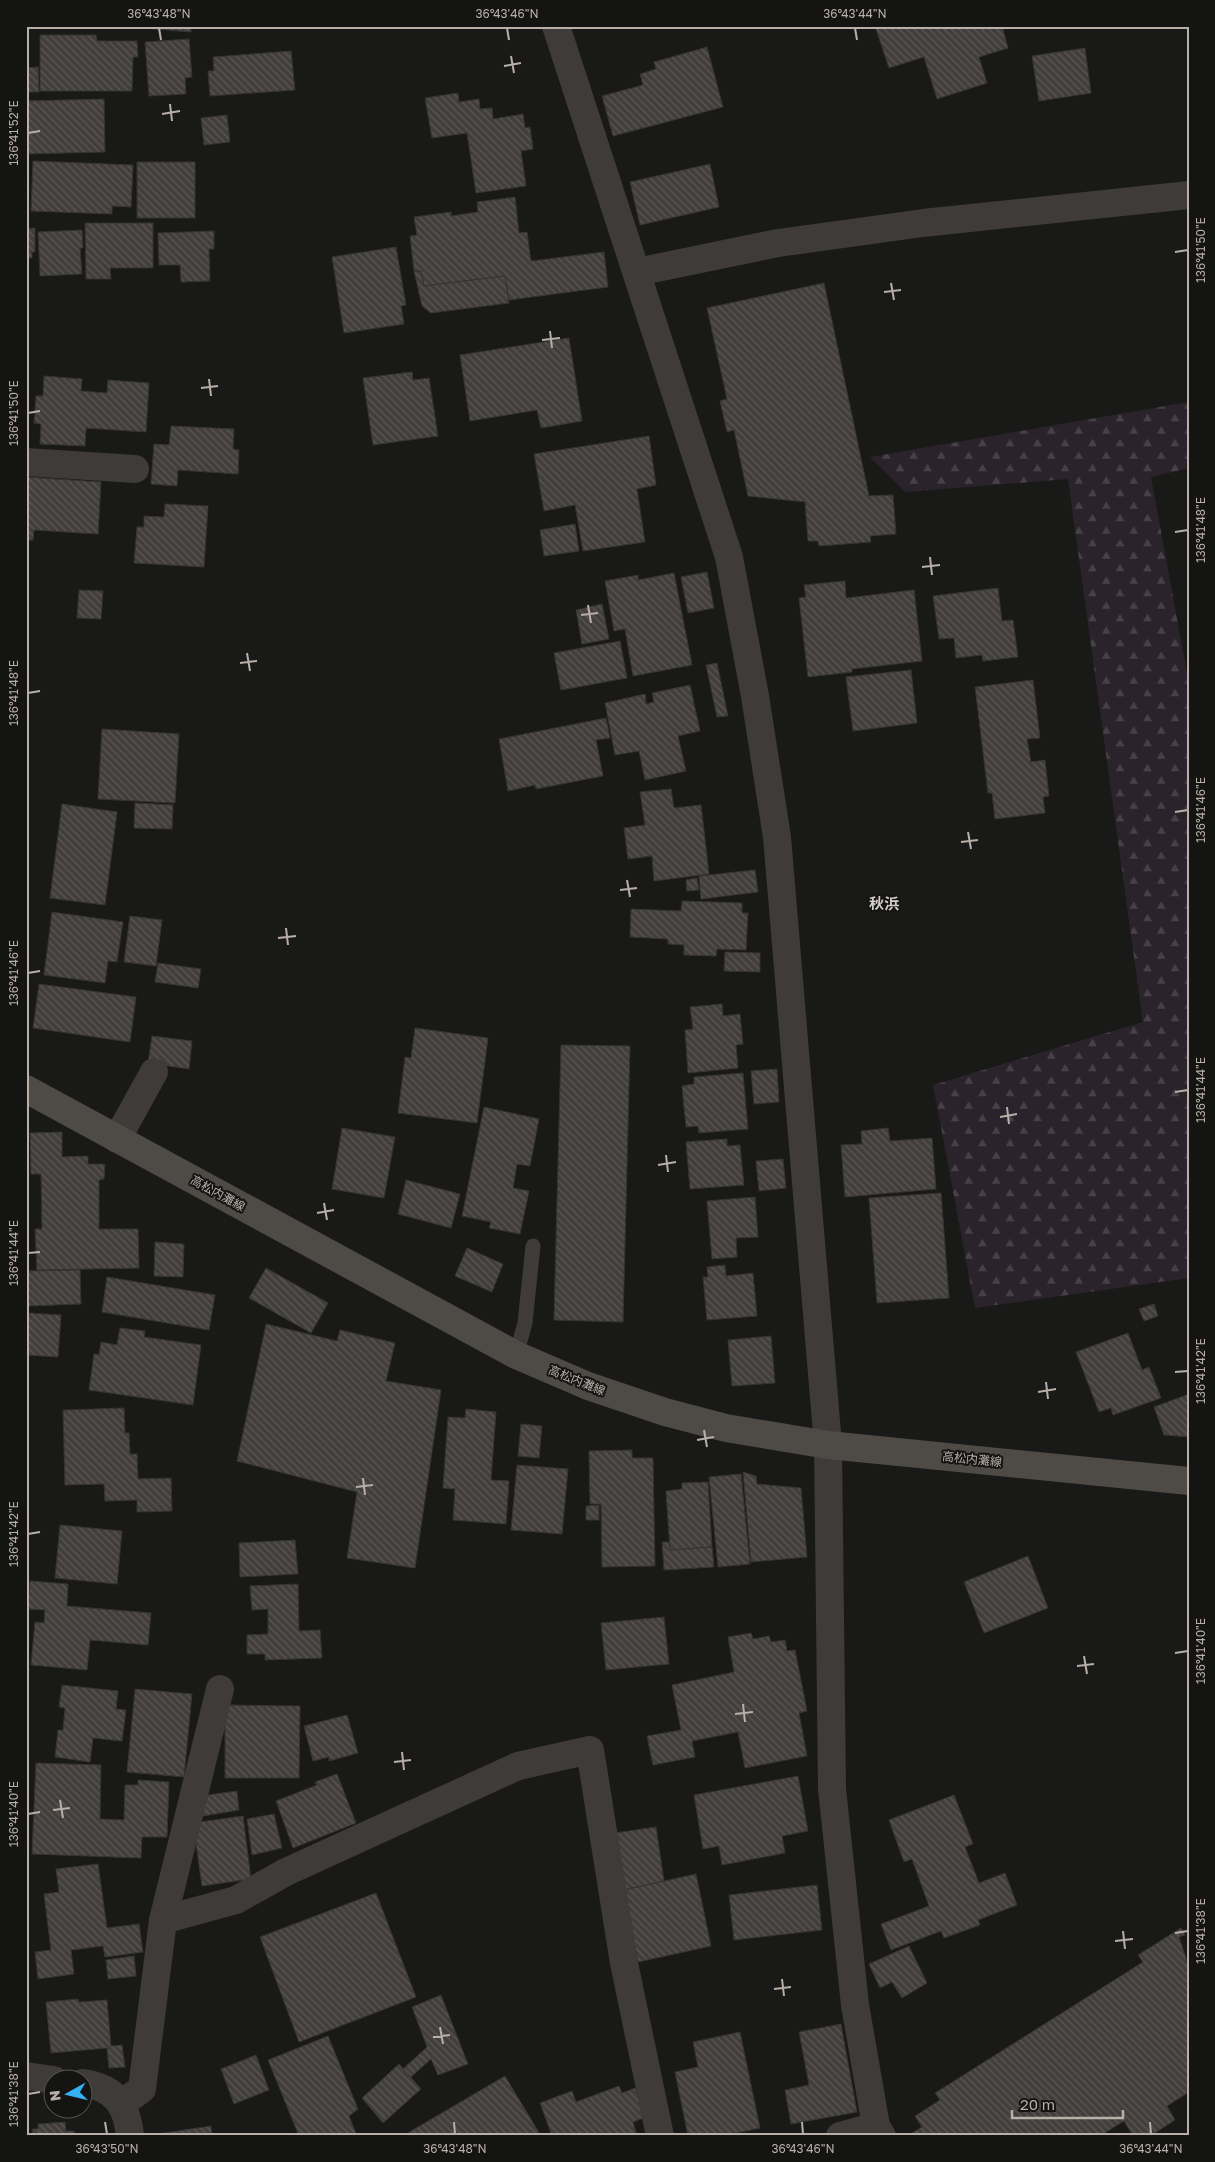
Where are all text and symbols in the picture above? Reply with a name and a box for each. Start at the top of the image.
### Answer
text: 36°43'48"N [127,6,191,21]
text: 36°43'46"N [475,6,539,21]
text: 36°43'44"N [823,6,887,21]
text: 136°41'52"E [6,100,21,166]
text: 136°41'50"E [1193,217,1208,283]
text: 136°41'50"E [6,380,21,446]
text: 136°41'48"E [1193,497,1208,563]
text: 136°41'48"E [6,660,21,726]
text: 136°41'46"E [1193,777,1208,843]
district label: 秋浜 [869,894,900,912]
text: 136°41'46"E [6,940,21,1006]
text: 136°41'44"E [1193,1057,1208,1123]
street label: 高松内灘線 [188,1172,248,1214]
text: 136°41'44"E [6,1220,21,1286]
text: 136°41'42"E [1193,1338,1208,1404]
street label: 高松内灘線 [546,1362,608,1398]
street label: 高松内灘線 [941,1448,1003,1470]
text: 136°41'42"E [6,1501,21,1567]
text: 136°41'40"E [1193,1618,1208,1684]
text: 136°41'40"E [6,1781,21,1847]
text: 136°41'38"E [1193,1898,1208,1964]
text: 136°41'38"E [6,2061,21,2127]
north arrow [42,2070,92,2120]
scale bar [1012,2087,1124,2119]
text: N [45,2089,64,2102]
text: 20 m [1020,2095,1055,2113]
text: 36°43'50"N [75,2141,139,2156]
text: 36°43'48"N [423,2141,487,2156]
text: 36°43'46"N [771,2141,835,2156]
text: 36°43'44"N [1119,2141,1183,2156]

